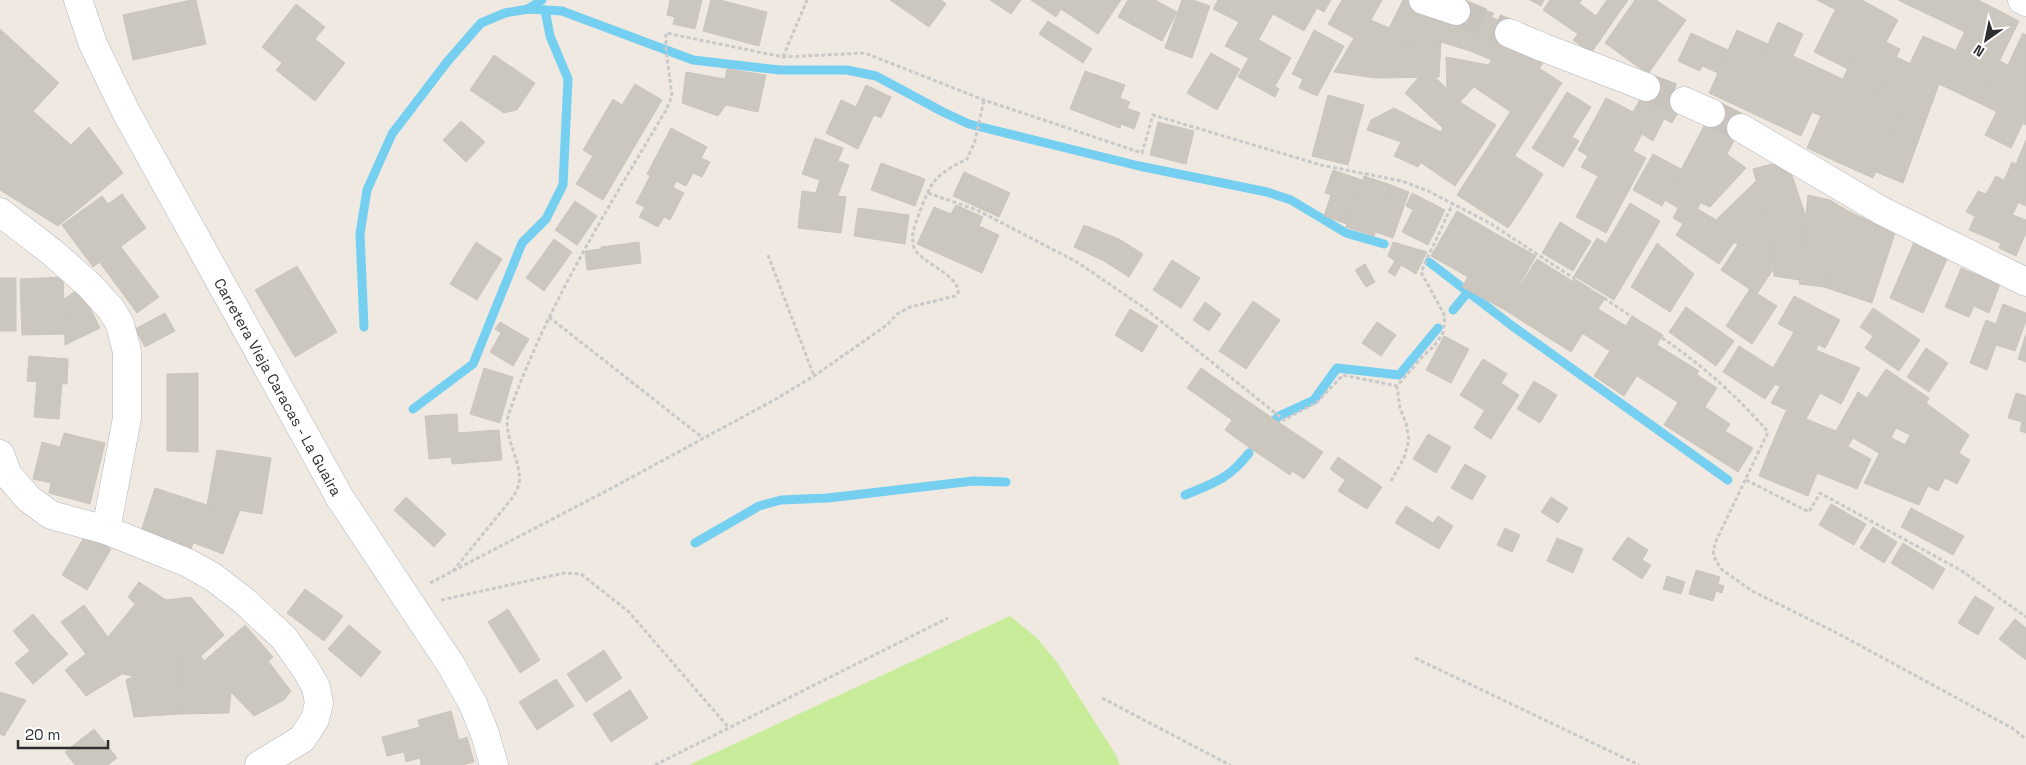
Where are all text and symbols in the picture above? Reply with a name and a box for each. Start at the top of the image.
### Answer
north arrow [1961,15,2011,65]
text: N [1970,41,1988,61]
street label: Carretera Vieja Caracas - La Guaira [210,275,346,500]
scale bar [18,718,108,750]
text: 20 m [25,725,60,744]

